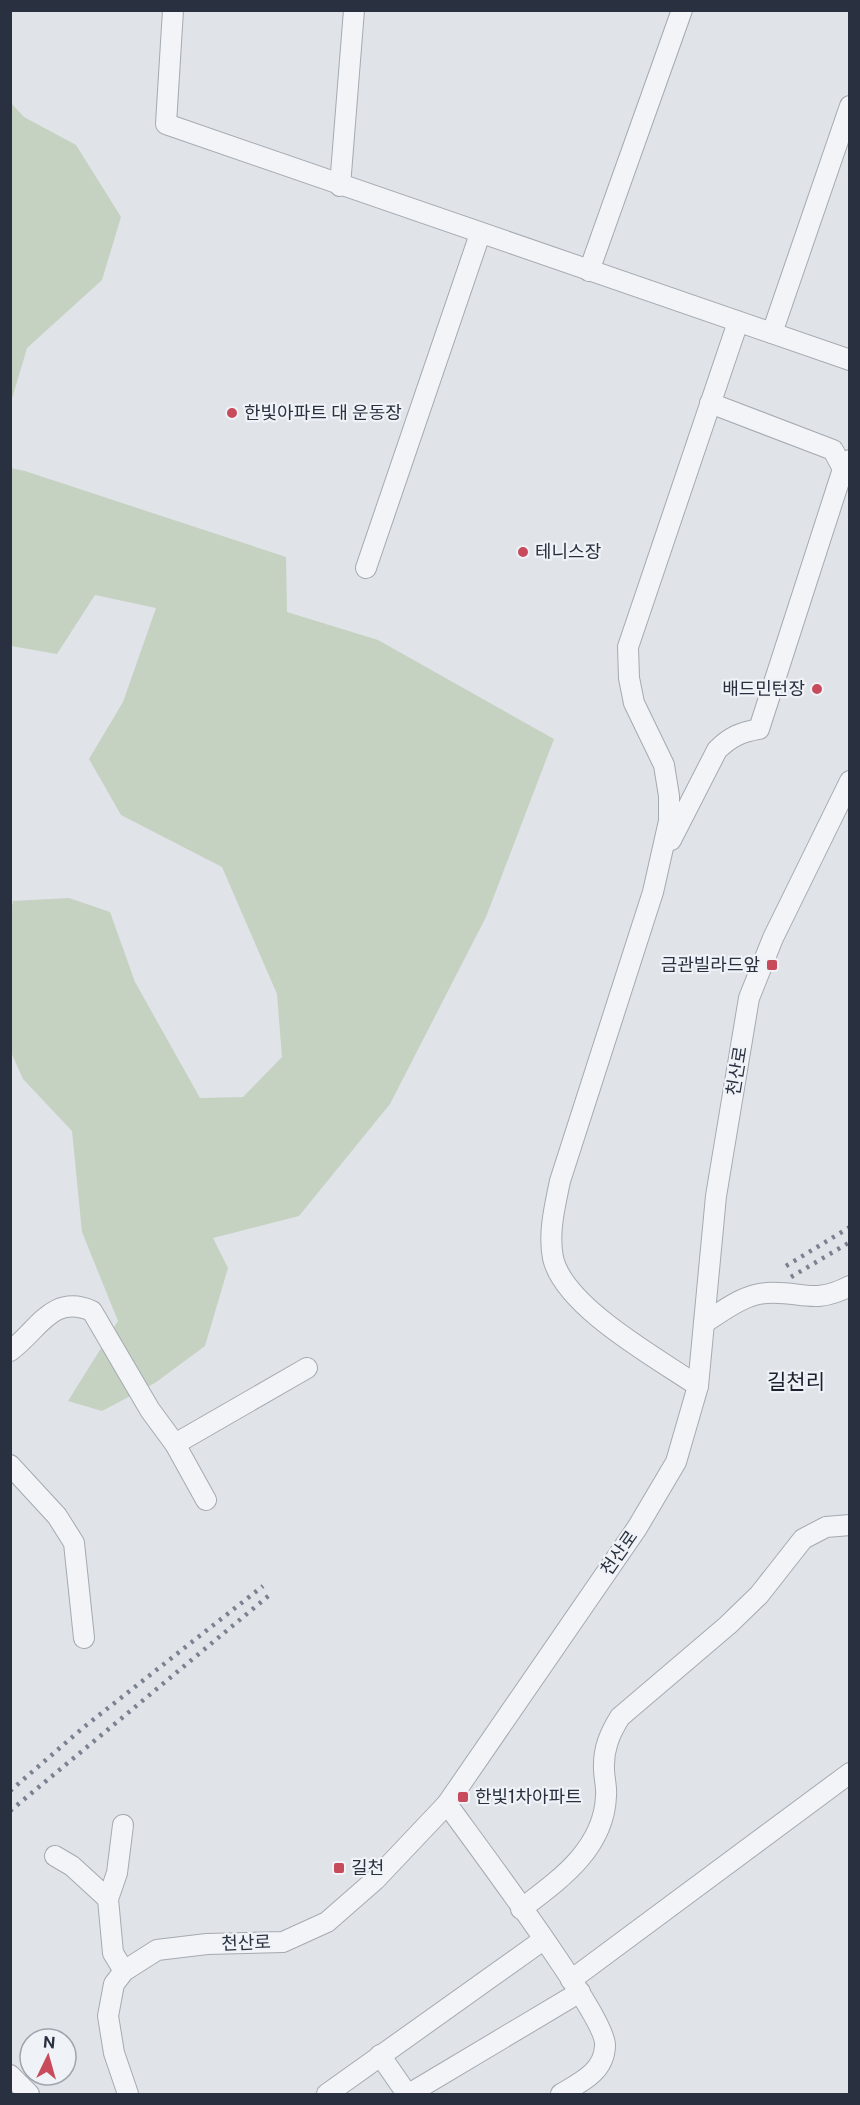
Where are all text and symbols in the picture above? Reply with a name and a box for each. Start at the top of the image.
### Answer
place label: 한빛아파트 대 운동장 [244,402,402,423]
marker: 한빛아파트 대 운동장 [225,406,239,420]
place label: 테니스장 [535,541,601,562]
marker: 테니스장 [516,545,530,559]
place label: 배드민턴장 [722,678,805,699]
marker: 배드민턴장 [810,682,824,696]
place label: 금관빌라드앞 [661,954,760,975]
marker: 금관빌라드앞 [765,958,779,972]
street label: 천산로 [722,1045,751,1097]
district label: 길천리 [767,1369,825,1394]
street label: 천산로 [596,1526,641,1579]
place label: 한빛1차아파트 [475,1786,582,1807]
marker: 한빛1차아파트 [456,1790,470,1804]
place label: 길천 [351,1857,384,1878]
marker: 길천 [332,1861,346,1875]
street label: 천산로 [221,1931,271,1954]
north arrow [18,2027,78,2087]
text: N [42,2033,56,2053]

